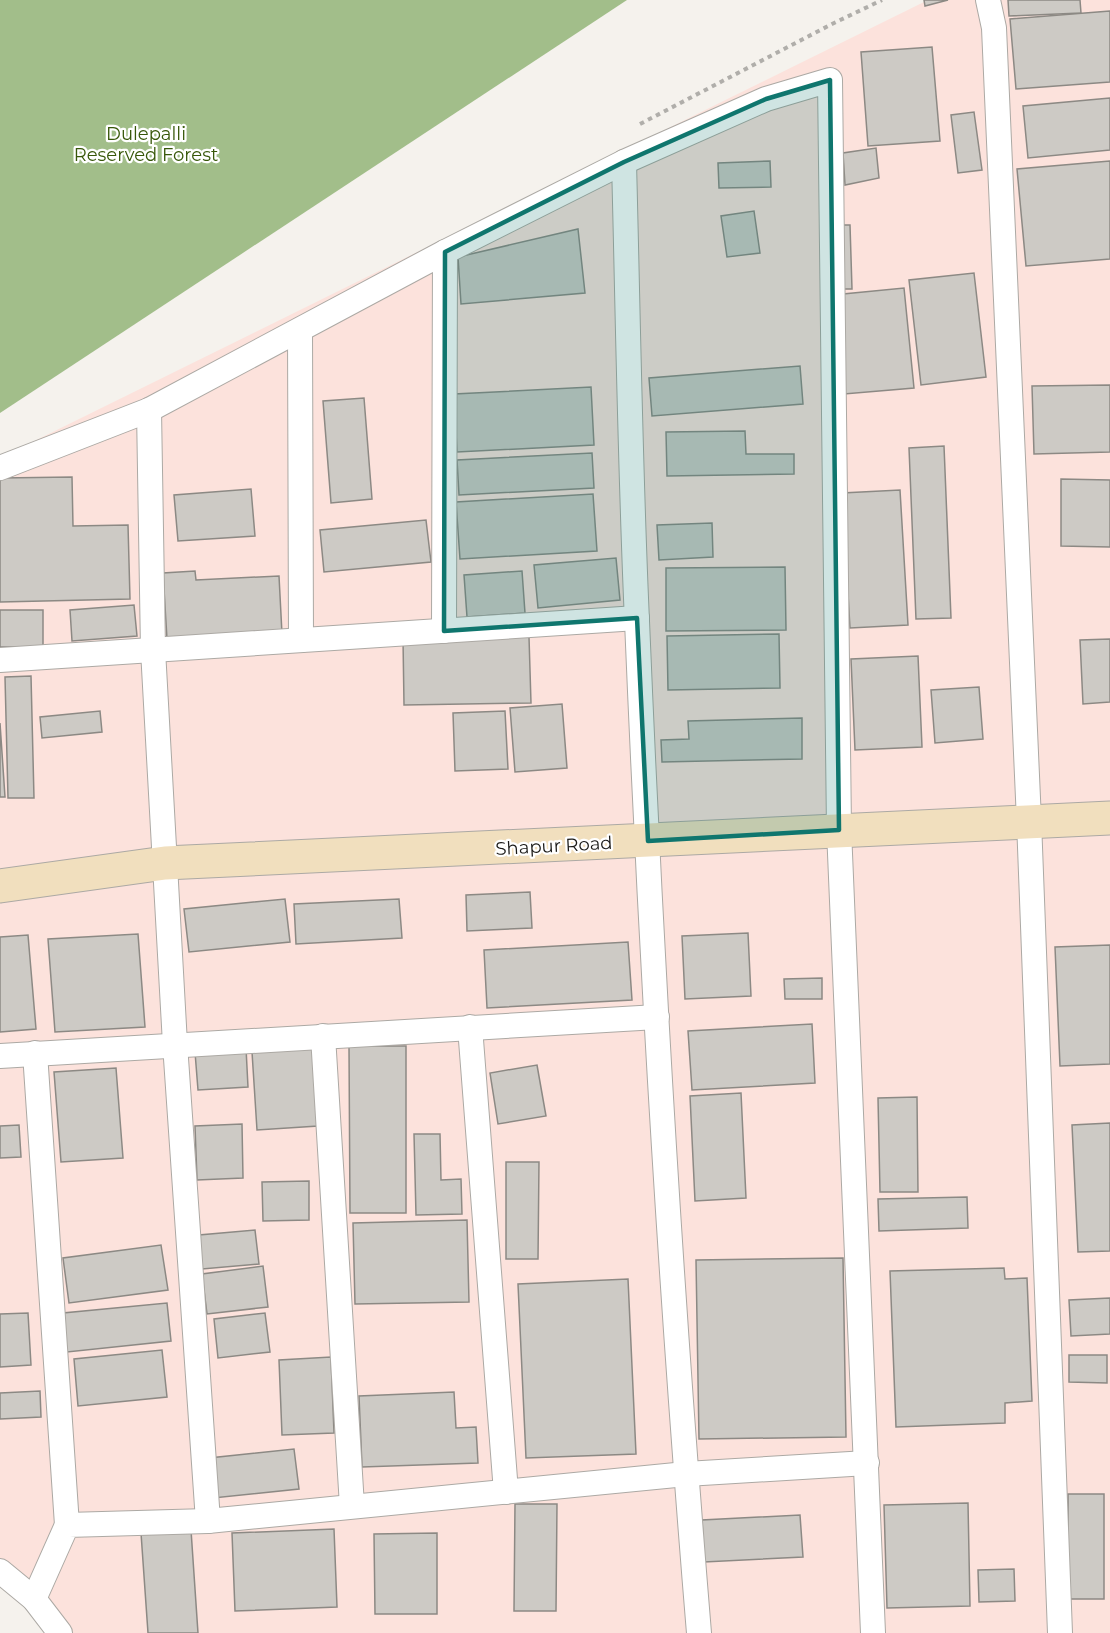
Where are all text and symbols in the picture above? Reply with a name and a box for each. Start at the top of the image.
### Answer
park label: Dulepalli Reserved Forest [74,123,218,166]
street label: Shapur Road [495,832,613,860]

